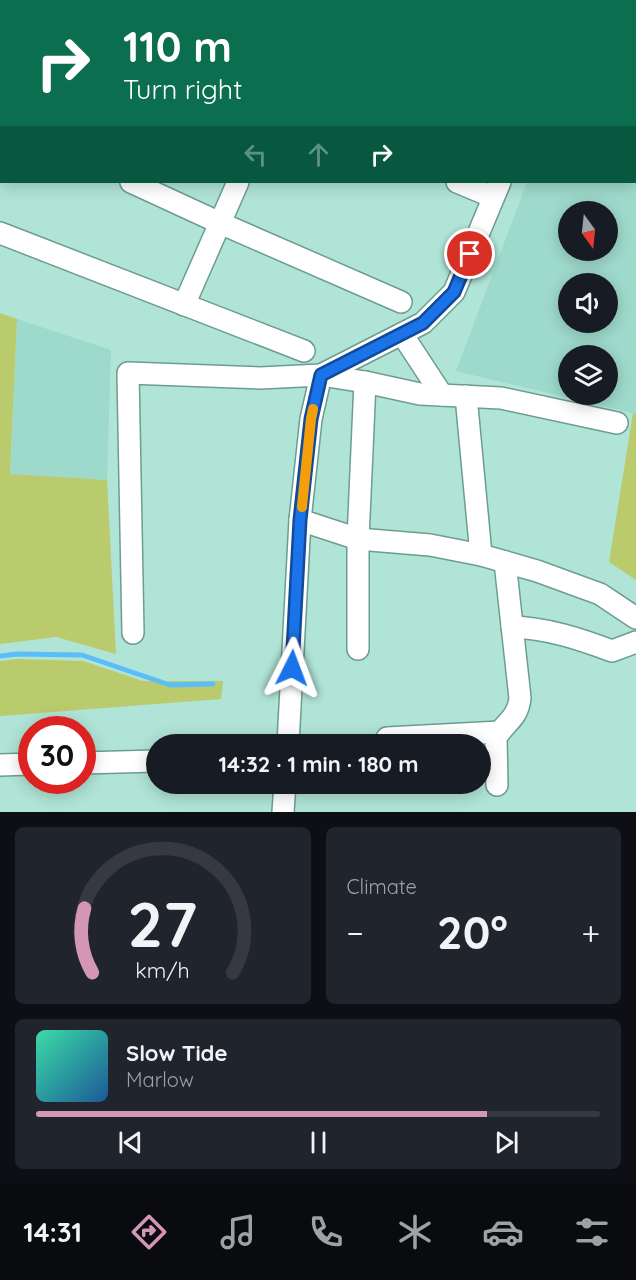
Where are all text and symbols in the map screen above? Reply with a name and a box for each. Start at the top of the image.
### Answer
text: 110 m [123,20,232,73]
icon: right [24,24,102,102]
text: Turn right [123,72,242,106]
icon: left [239,138,272,171]
icon: ahead [302,138,335,171]
icon: right [365,138,398,171]
north arrow [558,201,618,261]
map controls [558,201,618,405]
pin [444,228,495,279]
icon: arrive [453,237,486,270]
button: sound [558,273,618,333]
button: layers [558,345,618,405]
position arrow [260,636,324,700]
speed limit sign: 30 [18,716,96,794]
text: 14:32 · 1 min · 180 m [218,750,419,778]
text: Climate [347,874,417,899]
text: 27 [128,885,198,963]
text: 20° [437,904,508,960]
text: − [347,912,364,953]
text: + [581,912,600,953]
text: km/h [136,957,190,983]
text: Slow Tide [126,1039,227,1067]
text: Marlow [126,1067,194,1092]
icon: previous [114,1126,147,1159]
icon: pause [302,1126,335,1159]
icon: next [490,1126,523,1159]
icon: directions [128,1211,170,1253]
icon: music [217,1211,259,1253]
icon: phone [305,1211,347,1253]
icon: climate [394,1211,436,1253]
icon: car [482,1211,524,1253]
icon: filters [571,1211,613,1253]
text: 14:31 [23,1215,82,1249]

